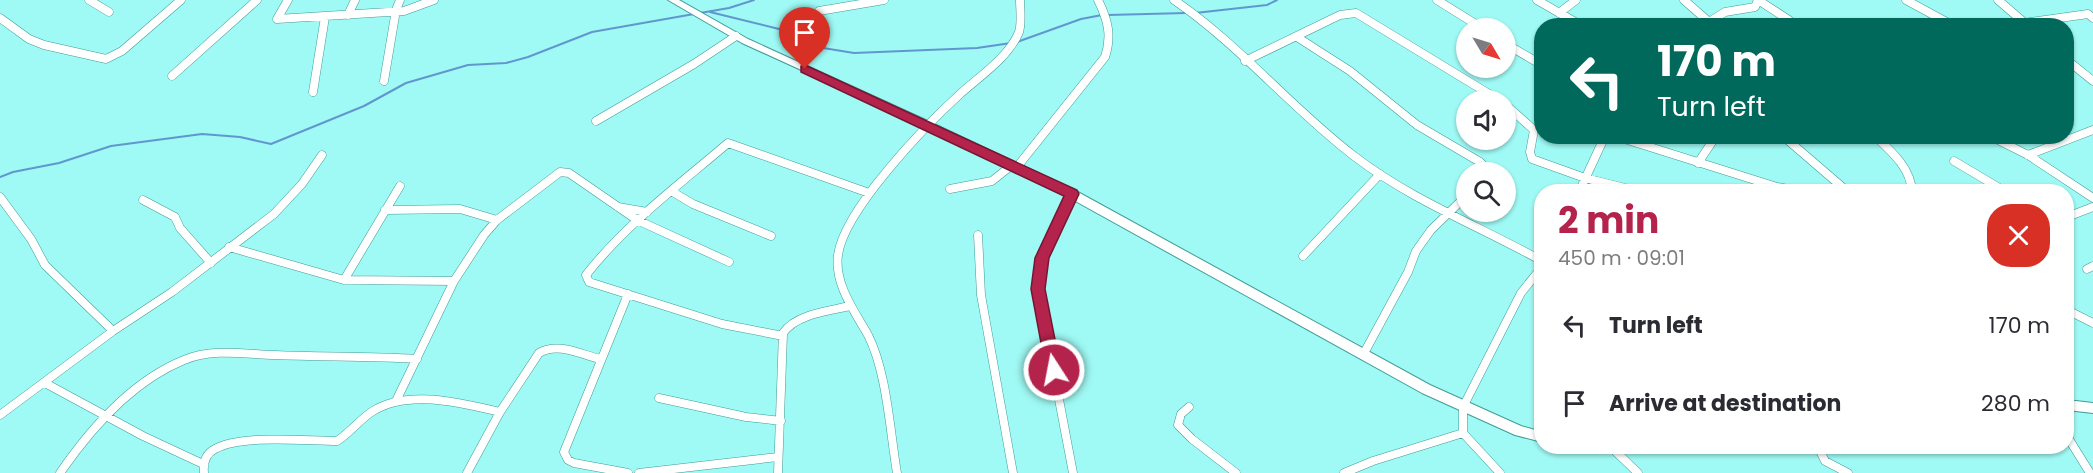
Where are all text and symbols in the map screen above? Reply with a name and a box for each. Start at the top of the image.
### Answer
pin [779,7,830,69]
icon: arrive [788,16,821,49]
north arrow [1456,18,1516,78]
map controls [1456,18,1516,222]
text: 170 m [1657,32,1776,91]
icon: left [1558,42,1636,120]
text: Turn left [1657,88,1766,125]
button: sound [1456,90,1516,150]
button: search [1456,162,1516,222]
text: 2 min [1558,195,1659,246]
button: close [1987,204,2050,267]
text: 450 m · 09:01 [1558,244,1685,272]
icon: left [1558,309,1591,342]
text: Turn left [1609,310,1703,341]
text: 170 m [1989,310,2050,341]
position arrow [1022,338,1086,402]
icon: arrive [1558,387,1591,420]
text: Arrive at destination [1609,388,1841,419]
text: 280 m [1981,388,2050,419]

